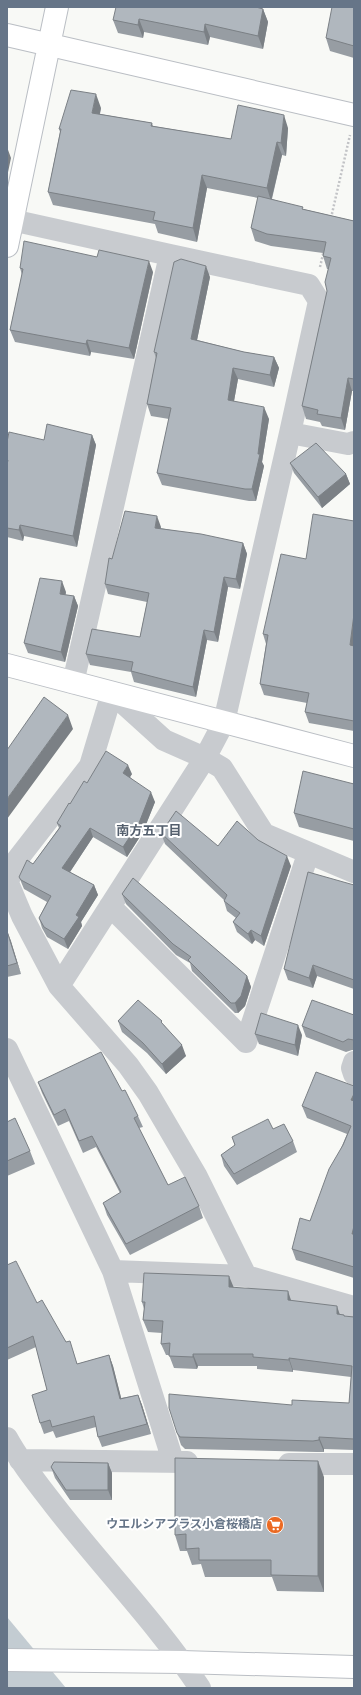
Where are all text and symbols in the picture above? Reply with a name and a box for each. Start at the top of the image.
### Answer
district label: 南方五丁目 [116,824,182,840]
supermarket icon: ウエルシアプラス小倉桜橋店 [265,1515,285,1535]
place label: ウエルシアプラス小倉桜橋店 [106,1517,262,1533]

